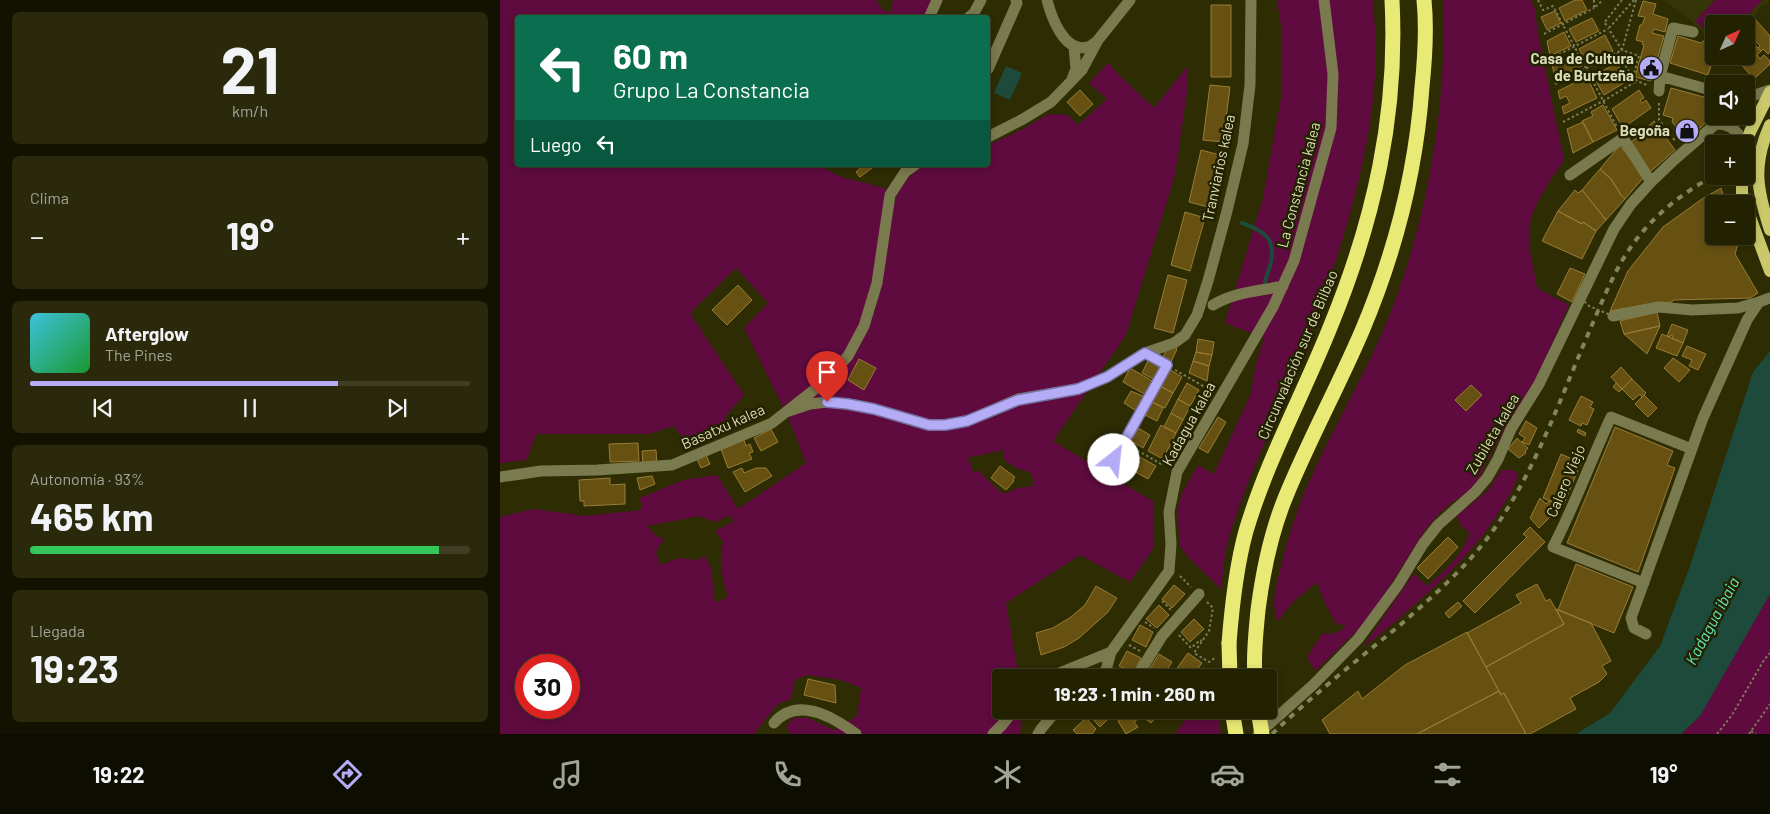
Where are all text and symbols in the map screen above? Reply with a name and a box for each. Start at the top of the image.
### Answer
north arrow [1705,15,1755,65]
map controls [1705,15,1755,245]
text: 21 [220,29,280,107]
text: 60 m [613,34,688,76]
icon: left [530,35,595,100]
place label: Casa de Cultura de Burtzeña [1530,49,1634,84]
public building icon: Casa de Cultura de Burtzeña [1638,55,1664,81]
button: sound [1705,75,1755,125]
text: Grupo La Constancia [613,76,810,102]
text: km/h [232,101,268,120]
street label: Tranviarios kalea [1198,113,1238,223]
shop icon: Begoña [1674,118,1700,144]
street label: La Constancia kalea [1273,120,1323,249]
place label: Begoña [1620,121,1670,139]
icon: left [592,130,620,158]
text: Luego [530,133,582,156]
button: + [1705,135,1755,185]
text: Clima [30,188,69,207]
button: − [1705,195,1755,245]
text: 19° [226,212,274,258]
text: − [30,219,44,253]
text: + [456,219,470,253]
street label: Circunvalación sur de Bilbao [1253,267,1341,442]
text: Afterglow [105,322,189,345]
text: The Pines [105,345,173,364]
pin [806,351,848,402]
icon: arrive [813,358,841,386]
street label: Kadagua kalea [1158,378,1219,469]
street label: Zubileta kalea [1462,390,1522,477]
icon: previous [89,394,117,422]
icon: pause [236,394,264,422]
icon: next [383,394,411,422]
street label: Basatxu kalea [678,400,767,453]
position arrow [1087,433,1139,485]
street label: Calero Viejo [1542,442,1588,520]
text: Autonomía · 93% [30,469,145,488]
text: 465 km [30,493,153,539]
water label: Kadagua ibaia [1681,574,1743,668]
text: Llegada [30,621,85,640]
text: 19:23 [30,645,119,691]
speed limit sign: 30 [515,654,580,719]
text: 19:23 · 1 min · 260 m [1054,682,1215,705]
icon: directions [330,757,365,792]
icon: music [550,757,585,792]
icon: phone [770,757,805,792]
icon: climate [990,757,1025,792]
icon: car [1210,757,1245,792]
icon: filters [1430,757,1465,792]
text: 19:22 [93,761,145,787]
text: 19° [1650,761,1677,787]

